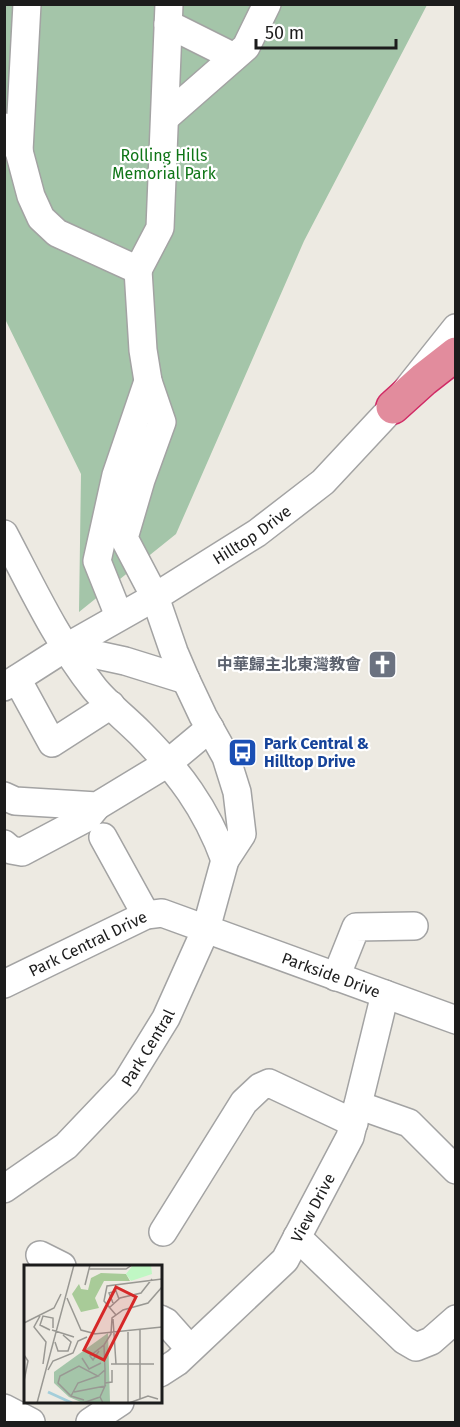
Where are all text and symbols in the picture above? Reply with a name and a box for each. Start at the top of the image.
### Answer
scale bar [256,12,396,50]
text: 50 m [265,22,304,44]
park label: Rolling Hills Memorial Park [112,146,217,183]
street label: Hilltop Drive [209,501,295,568]
church icon: 中華歸主北東灣教會 [366,648,398,680]
place label: 中華歸主北東灣教會 [217,655,361,674]
place label: Park Central & Hilltop Drive [264,734,369,771]
bus stop icon: Park Central & Hilltop Drive [227,736,259,768]
street label: Park Central Drive [26,907,150,981]
street label: Parkside Drive [279,948,383,1002]
street label: Park Central [117,1006,179,1090]
street label: View Drive [287,1170,339,1246]
inset map [24,1265,162,1403]

